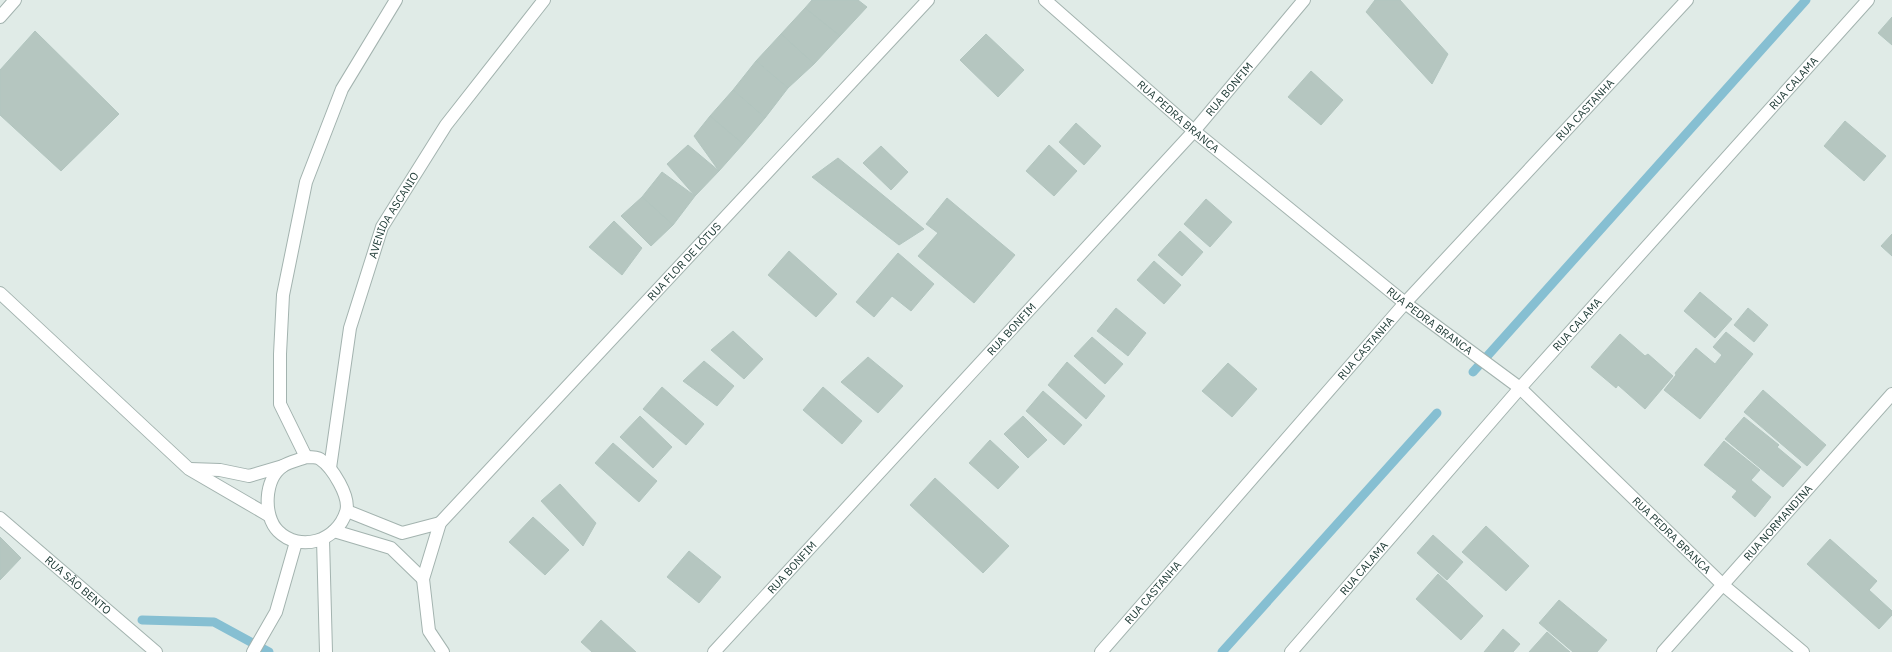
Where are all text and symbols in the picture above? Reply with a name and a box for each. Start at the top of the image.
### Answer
street label: RUA CALAMA [1766,54,1821,113]
street label: RUA BONFIM [1202,59,1256,119]
street label: RUA CASTANHA [1553,76,1617,143]
street label: RUA PEDRA BRANCA [1134,77,1222,156]
street label: AVENIDA ASCANIO [366,169,422,260]
street label: RUA FLOR DE LÓTUS [644,219,724,303]
street label: RUA PEDRA BRANCA [1384,284,1475,358]
street label: RUA CALAMA [1550,295,1605,354]
street label: RUA BONFIM [984,300,1039,358]
street label: RUA CASTANHA [1334,314,1397,383]
street label: RUA NORMANDINA [1740,482,1815,564]
street label: RUA PEDRA BRANCA [1629,494,1714,576]
street label: RUA BONFIM [764,538,819,597]
street label: RUA CALAMA [1337,538,1391,598]
street label: RUA SÃO BENTO [42,553,114,618]
street label: RUA CASTANHA [1122,558,1184,627]

